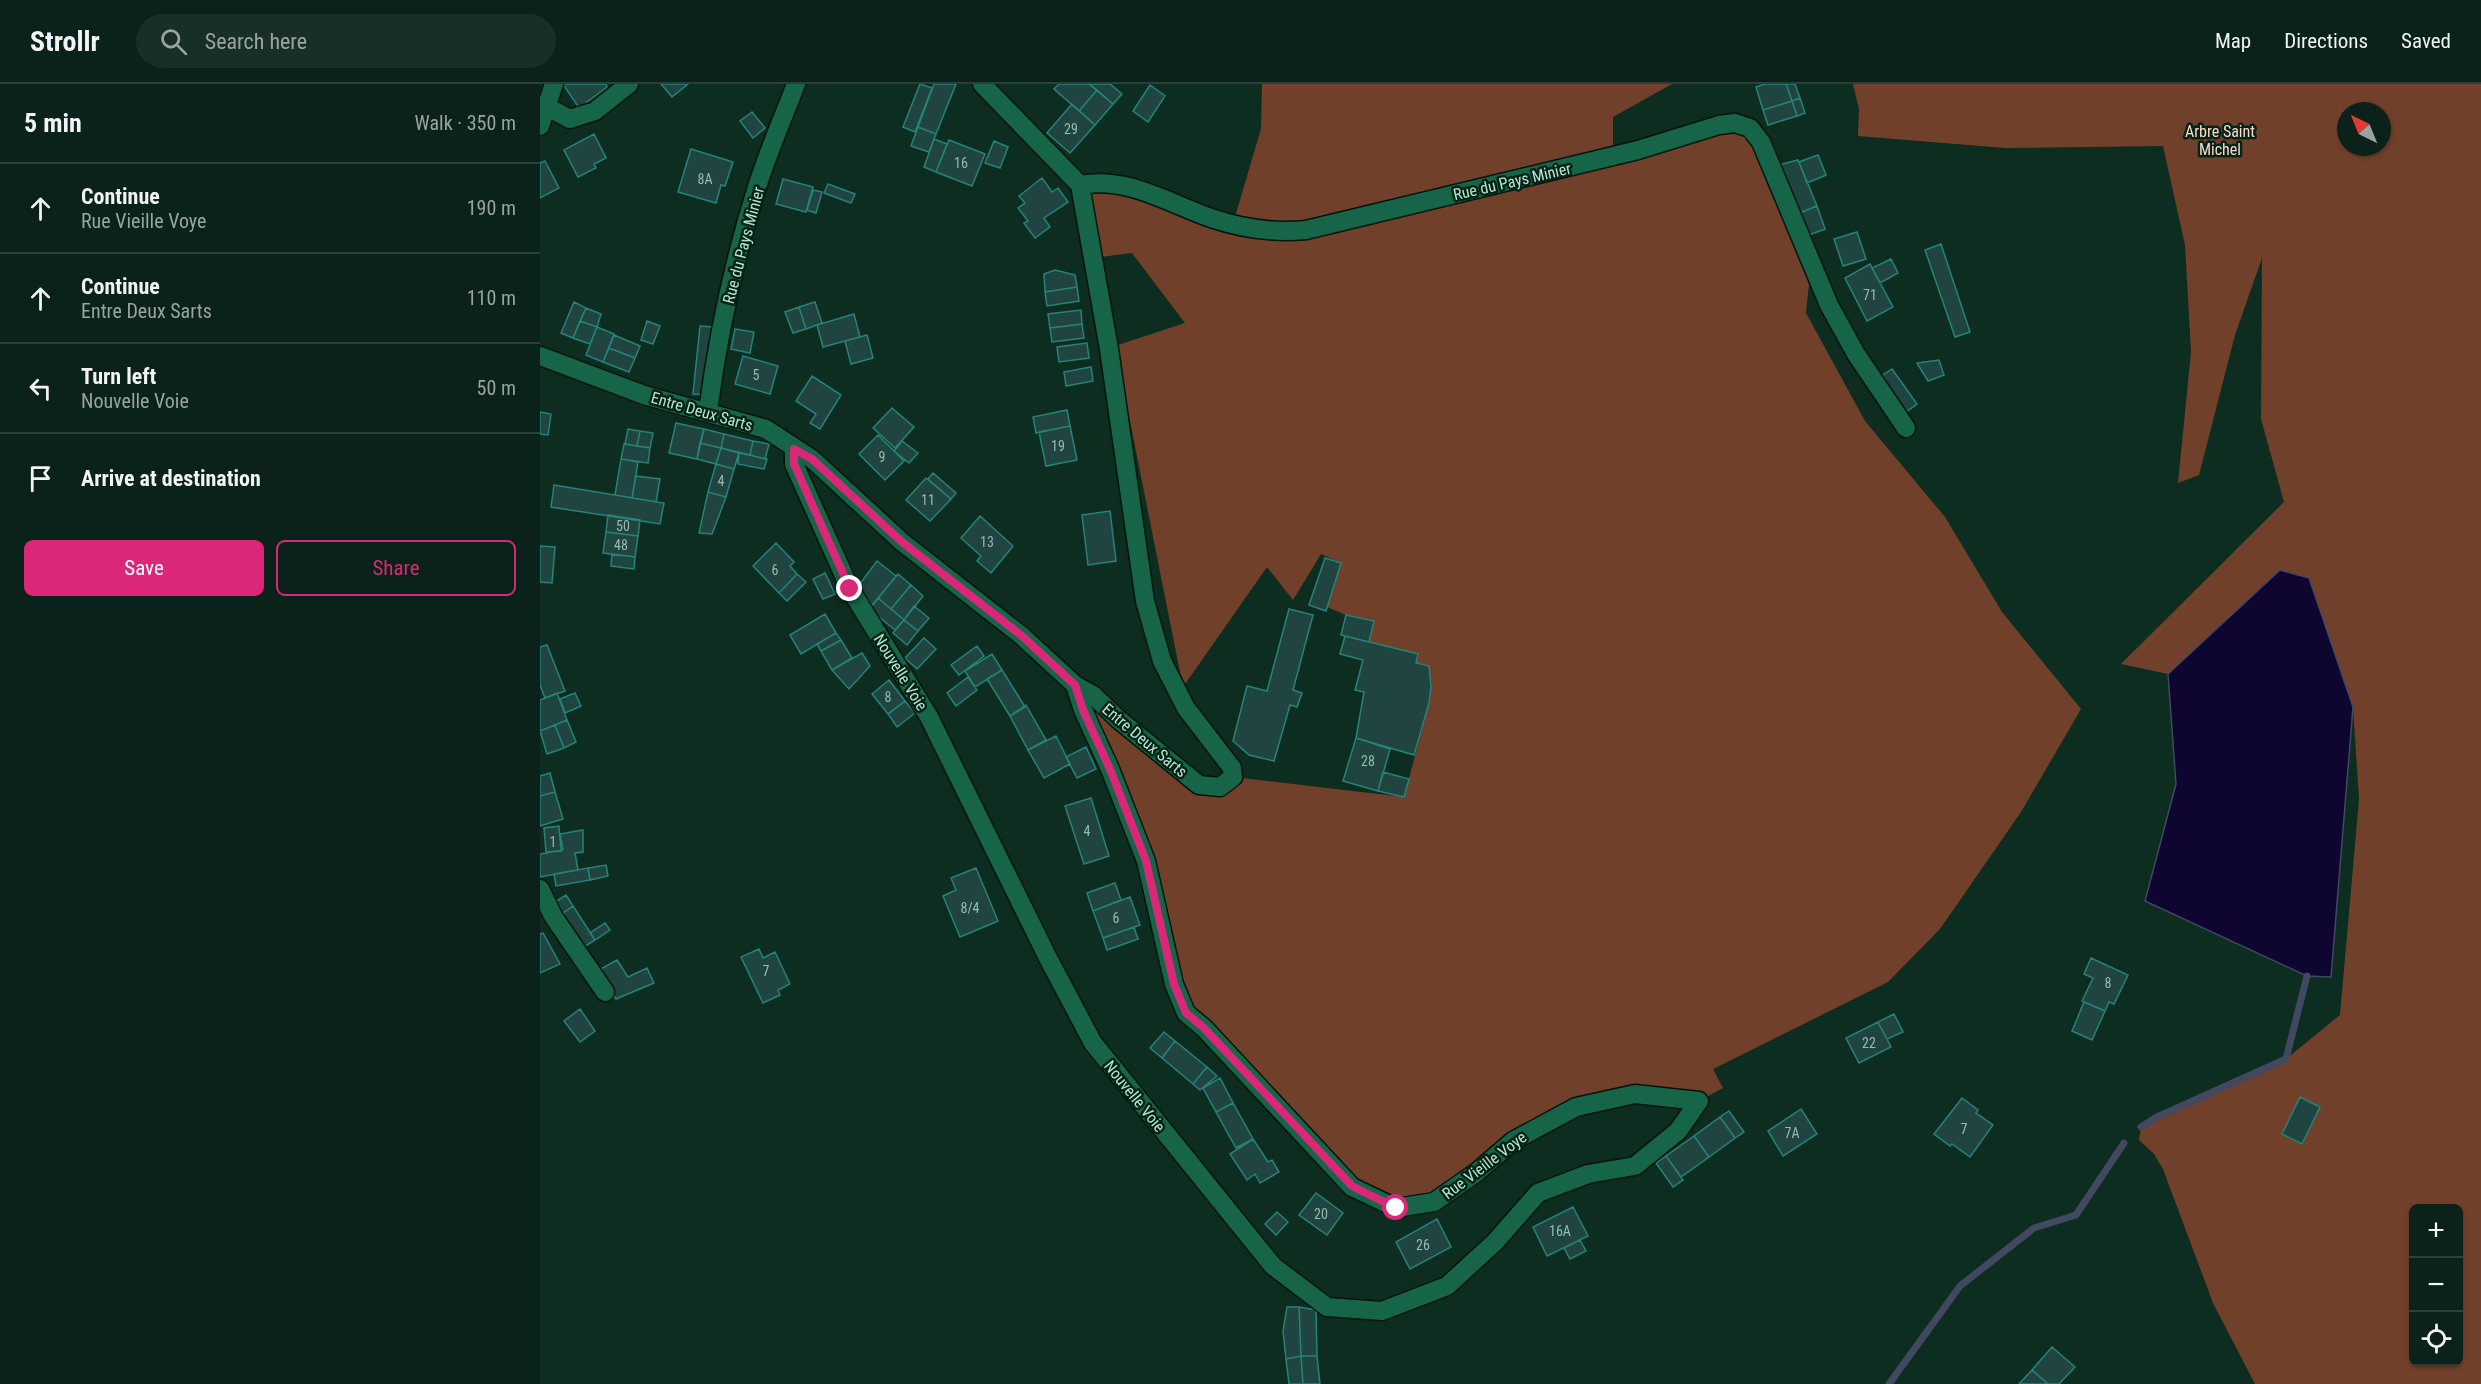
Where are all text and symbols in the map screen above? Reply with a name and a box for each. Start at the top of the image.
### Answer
search box [136,14,556,68]
text: Strollr [30,25,100,58]
icon: search [157,25,190,58]
text: Search here [205,29,307,54]
text: Map [2215,29,2251,53]
text: Directions [2284,29,2368,53]
text: Saved [2401,29,2451,53]
north arrow [2337,102,2391,156]
text: 5 min [24,108,82,138]
text: Walk · 350 m [415,111,516,135]
house number: 29 [1064,121,1078,137]
park label: Arbre Saint Michel [2185,122,2255,159]
house number: 16 [954,155,968,171]
street label: Rue du Pays Minier [1451,159,1573,204]
house number: 8A [698,171,712,187]
text: Continue [81,184,160,209]
street label: Rue du Pays Minier [719,184,768,306]
icon: ahead [24,192,57,225]
text: 190 m [467,196,516,220]
text: Rue Vieille Voye [81,209,206,233]
text: Continue [81,274,160,299]
icon: ahead [24,282,57,315]
text: 110 m [467,286,516,310]
house number: 71 [1863,287,1877,303]
text: Entre Deux Sarts [81,299,212,323]
text: Turn left [81,364,156,389]
house number: 5 [753,367,760,383]
icon: left [24,372,57,405]
text: 50 m [477,376,516,400]
street label: Entre Deux Sarts [649,388,755,435]
text: Nouvelle Voie [81,389,189,413]
house number: 19 [1051,438,1065,454]
house number: 9 [879,449,885,465]
icon: arrive [24,462,57,495]
text: Arrive at destination [81,466,261,491]
house number: 4 [718,473,725,489]
house number: 11 [921,492,935,508]
house number: 50 [616,518,630,534]
house number: 13 [980,534,994,550]
house number: 48 [614,537,628,553]
button: Save [24,540,264,596]
button: Share [276,540,516,596]
house number: 6 [772,562,779,578]
route end [836,575,862,601]
street label: Nouvelle Voie [870,631,931,714]
house number: 8 [885,689,892,705]
street label: Entre Deux Sarts [1098,699,1191,781]
house number: 28 [1361,753,1375,769]
house number: 4 [1084,823,1091,839]
house number: 1 [550,834,556,850]
house number: 8/4 [960,900,980,916]
house number: 6 [1113,910,1120,926]
house number: 7 [763,963,770,979]
house number: 8 [2105,975,2112,991]
house number: 22 [1862,1035,1876,1051]
street label: Nouvelle Voie [1100,1057,1169,1136]
house number: 7 [1961,1121,1968,1137]
house number: 7A [1785,1125,1799,1141]
street label: Rue Vieille Voye [1439,1128,1530,1203]
route start [1382,1194,1408,1220]
map controls [2409,1204,2463,1366]
button: + [2409,1204,2463,1258]
house number: 20 [1314,1206,1328,1222]
house number: 16A [1549,1223,1571,1239]
house number: 26 [1416,1237,1430,1253]
button: − [2409,1258,2463,1312]
button: locate [2409,1312,2463,1366]

